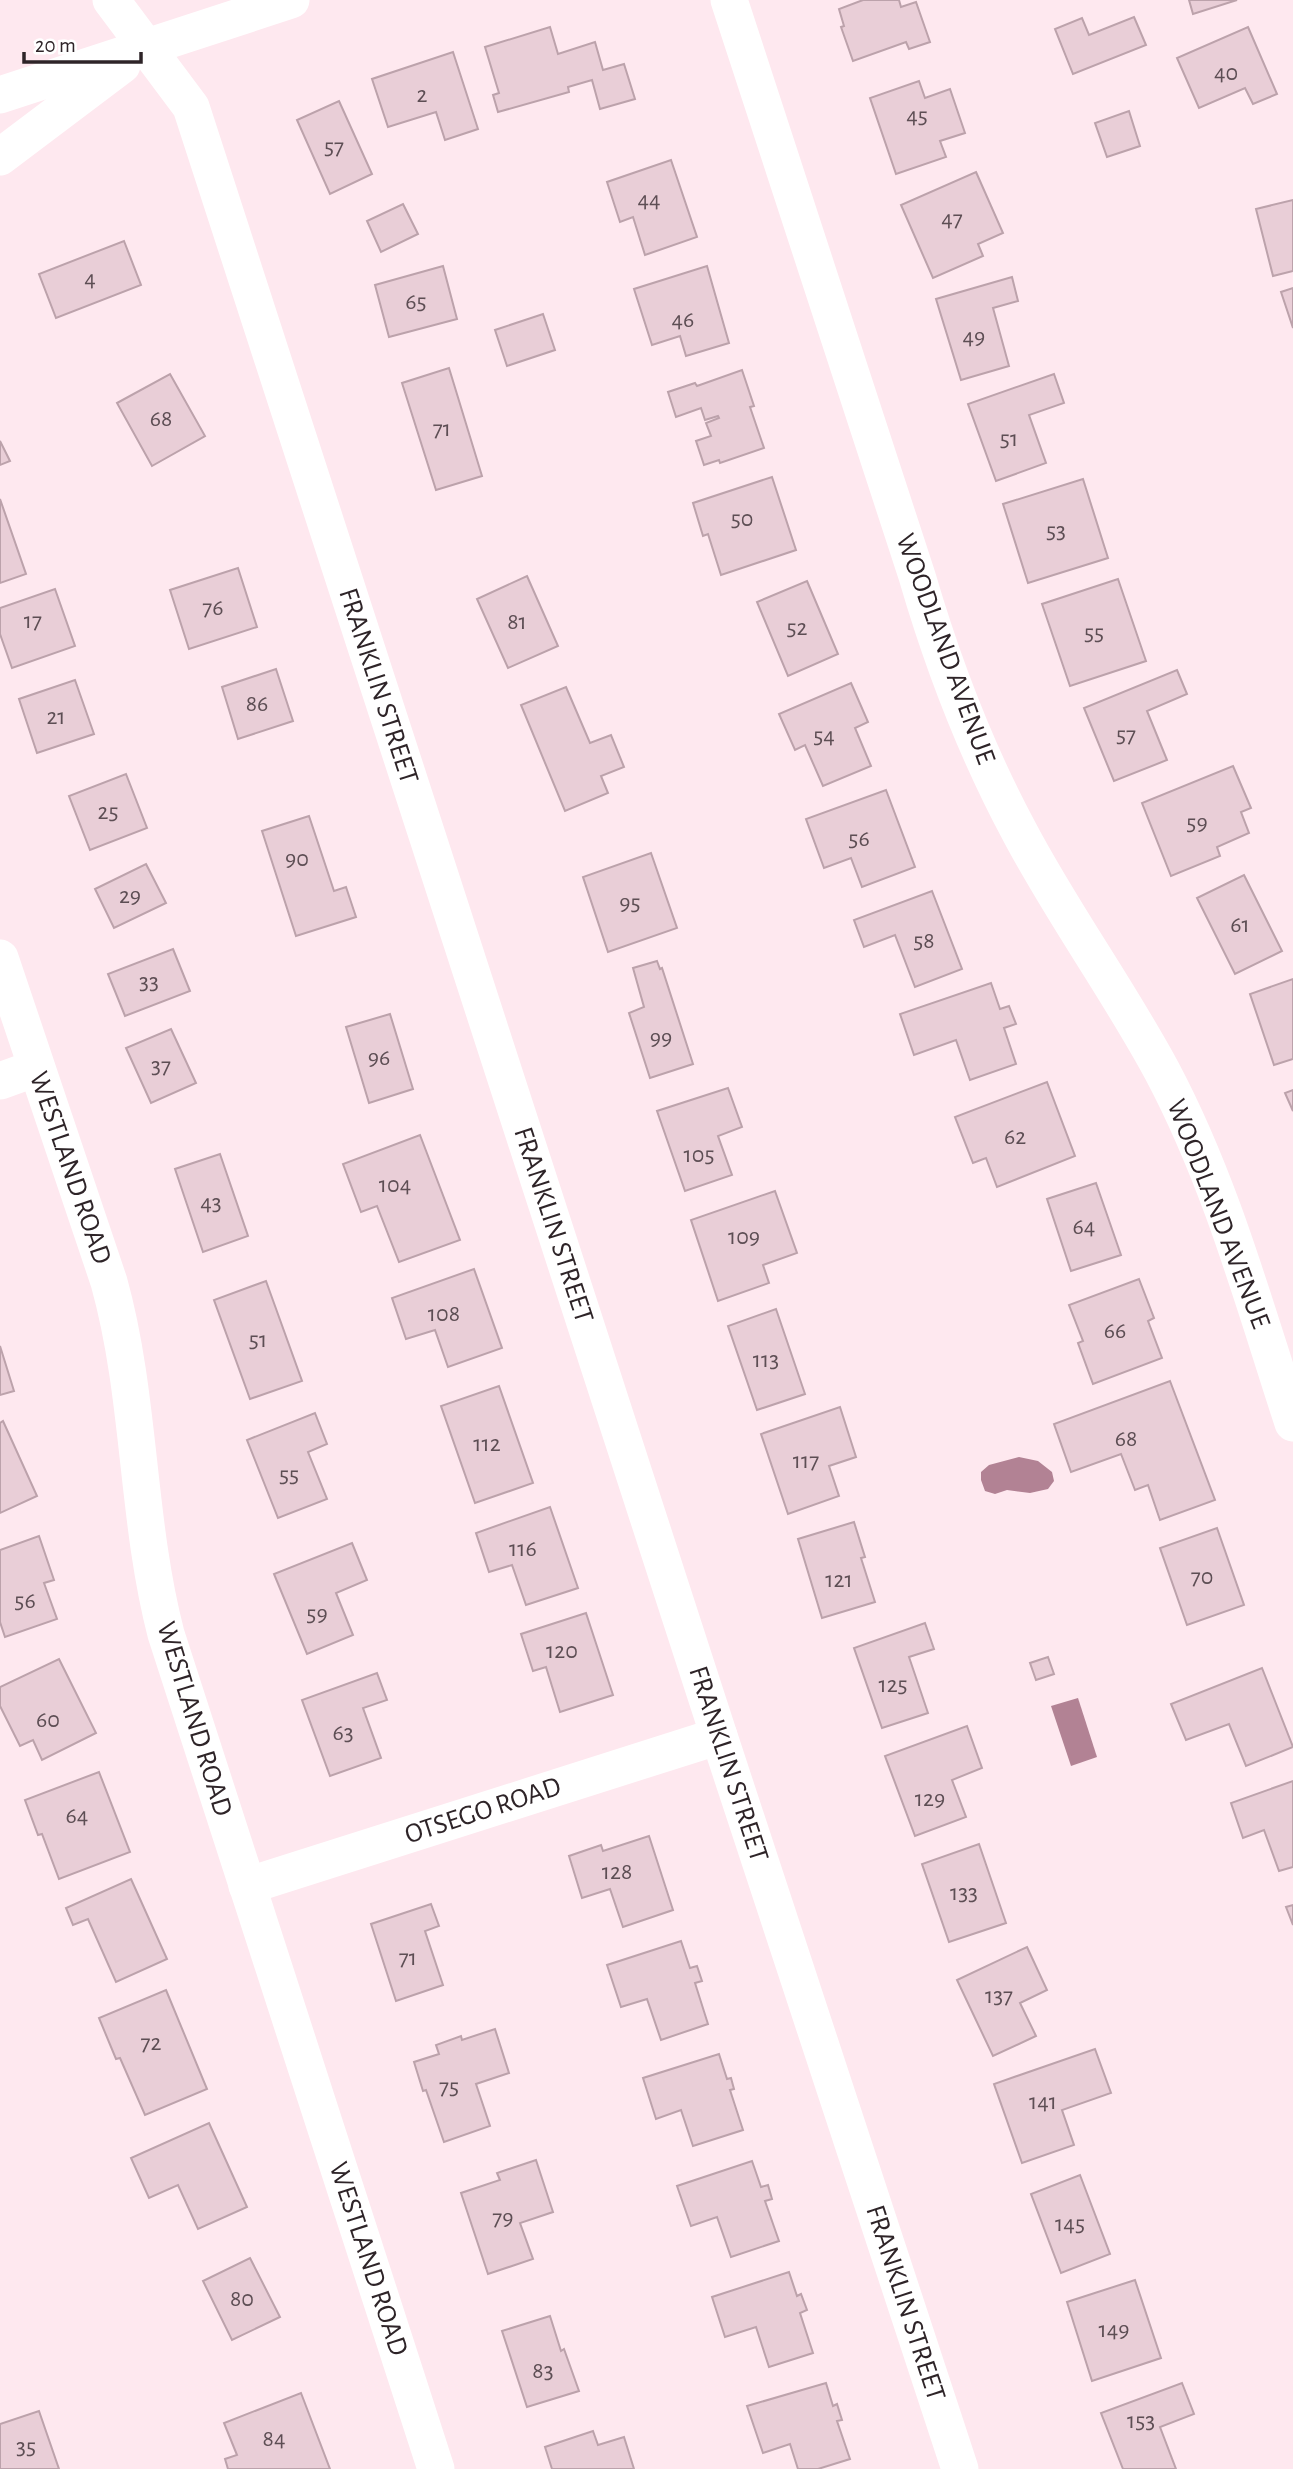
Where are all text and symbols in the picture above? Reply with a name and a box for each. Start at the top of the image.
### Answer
scale bar [24,21,142,65]
text: 20 m [35,35,76,56]
house number: 40 [1214,61,1238,85]
house number: 2 [417,83,428,107]
house number: 45 [906,104,928,128]
house number: 57 [324,135,344,159]
house number: 44 [637,188,661,212]
house number: 47 [941,207,963,231]
house number: 4 [84,267,96,291]
house number: 65 [405,290,427,314]
house number: 46 [672,308,694,332]
house number: 49 [963,325,985,349]
house number: 68 [150,407,172,431]
house number: 71 [433,417,451,441]
house number: 51 [1000,427,1018,451]
house number: 50 [731,507,753,531]
house number: 53 [1046,519,1066,543]
street label: WOODLAND AVENUE [890,530,1000,768]
street label: FRANKLIN STREET [333,585,423,788]
house number: 76 [202,596,224,620]
house number: 17 [24,609,42,633]
house number: 81 [507,610,527,634]
house number: 52 [787,616,808,640]
house number: 55 [1084,621,1104,645]
house number: 86 [246,692,268,716]
house number: 21 [46,705,66,729]
house number: 57 [1116,723,1136,747]
house number: 54 [813,724,835,748]
house number: 25 [98,800,118,824]
house number: 59 [1186,811,1208,835]
house number: 56 [848,827,870,851]
house number: 90 [285,847,309,871]
house number: 29 [119,884,141,908]
house number: 95 [619,891,641,915]
house number: 61 [1230,913,1250,937]
house number: 58 [913,929,935,953]
house number: 33 [139,970,159,994]
house number: 99 [650,1026,672,1050]
house number: 96 [368,1046,390,1070]
house number: 37 [151,1054,171,1078]
street label: WESTLAND ROAD [24,1068,116,1268]
street label: WOODLAND AVENUE [1161,1096,1275,1332]
street label: FRANKLIN STREET [508,1124,598,1327]
house number: 62 [1004,1125,1026,1149]
house number: 105 [684,1143,714,1167]
house number: 104 [379,1173,411,1197]
house number: 43 [200,1191,222,1215]
house number: 64 [1073,1215,1095,1239]
house number: 109 [728,1225,760,1249]
house number: 108 [428,1302,460,1326]
house number: 66 [1104,1319,1126,1343]
house number: 51 [249,1328,267,1352]
house number: 113 [753,1348,779,1372]
house number: 68 [1115,1427,1137,1451]
house number: 112 [473,1432,501,1456]
house number: 117 [793,1449,819,1473]
house number: 55 [279,1463,299,1487]
house number: 116 [509,1537,537,1561]
house number: 70 [1191,1565,1213,1589]
house number: 121 [825,1568,853,1592]
house number: 56 [14,1589,36,1613]
house number: 59 [306,1602,328,1626]
street label: WESTLAND ROAD [151,1619,237,1819]
house number: 120 [546,1639,578,1663]
street label: FRANKLIN STREET [683,1663,773,1866]
house number: 125 [878,1673,908,1697]
house number: 60 [36,1708,60,1732]
house number: 63 [332,1721,354,1745]
street label: OTSEGO ROAD [401,1773,565,1849]
house number: 129 [915,1787,945,1811]
house number: 64 [66,1804,88,1828]
house number: 128 [602,1860,632,1884]
house number: 133 [950,1881,978,1905]
house number: 71 [399,1946,417,1970]
house number: 137 [985,1984,1013,2008]
house number: 72 [141,2031,162,2055]
house number: 75 [439,2075,459,2099]
house number: 141 [1029,2090,1057,2114]
street label: WESTLAND ROAD [324,2159,412,2359]
street label: FRANKLIN STREET [860,2202,950,2405]
house number: 79 [492,2206,514,2230]
house number: 145 [1055,2212,1085,2236]
house number: 80 [230,2287,254,2311]
house number: 149 [1098,2318,1130,2342]
house number: 83 [532,2359,554,2383]
house number: 153 [1127,2409,1155,2433]
house number: 84 [263,2427,285,2451]
house number: 35 [16,2435,36,2459]

